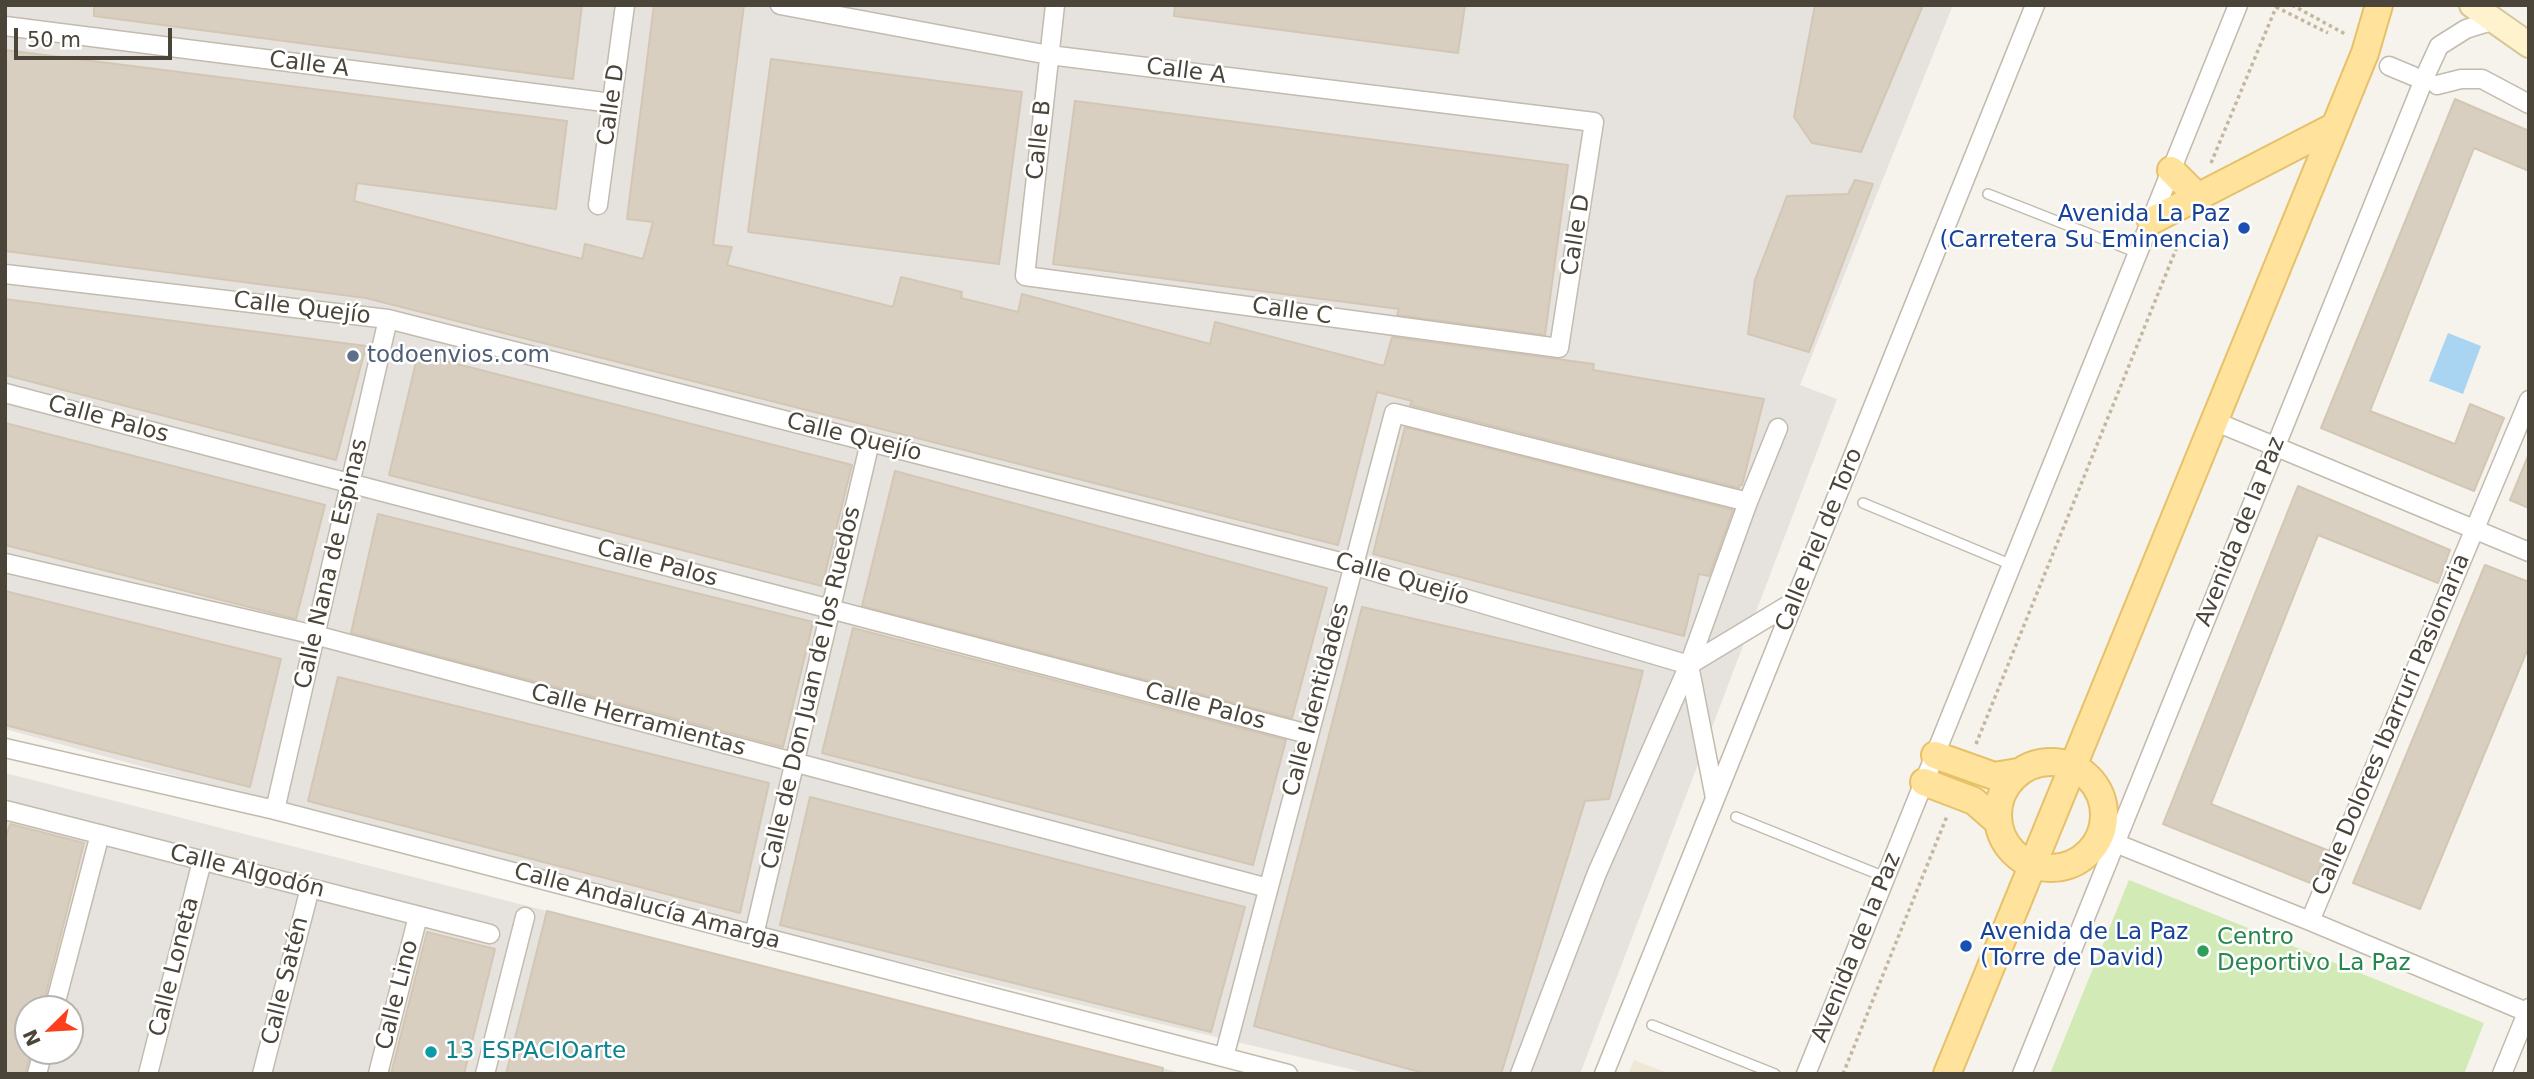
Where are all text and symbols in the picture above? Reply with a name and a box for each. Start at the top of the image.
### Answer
scale bar [18,14,175,58]
text: 50 m [27,28,81,52]
street label: Calle A [268,46,350,84]
street label: Calle A [1145,53,1227,91]
street label: Calle D [593,62,631,148]
street label: Calle B [1022,99,1058,181]
street label: Calle D [1557,192,1597,278]
place label: Avenida La Paz (Carretera Su Eminencia) [1939,201,2230,255]
marker: Avenida La Paz (Carretera Su Eminencia) [2236,220,2252,236]
street label: Calle Quejío [232,287,372,331]
street label: Calle C [1250,293,1334,331]
place label: todoenvios.com [367,342,550,370]
marker: todoenvios.com [345,348,361,364]
street label: Calle Palos [45,391,171,449]
street label: Calle Quejío [784,408,924,468]
street label: Avenida de la Paz [2190,433,2292,631]
street label: Calle Nana de Espinas [290,436,374,692]
street label: Calle Piel de Toro [1771,444,1869,636]
street label: Calle de Don Juan de los Ruedos [757,504,867,872]
street label: Calle Palos [594,535,720,593]
street label: Calle Quejío [1332,548,1472,612]
street label: Calle Dolores Ibarruri Pasionaria [2307,550,2477,900]
street label: Calle Identidades [1278,600,1356,800]
street label: Calle Palos [1142,678,1268,736]
street label: Calle Herramientas [528,679,748,763]
street label: Calle Algodón [167,839,327,905]
street label: Avenida de la Paz [1806,849,1908,1047]
street label: Calle Andalucía Amarga [511,858,783,956]
street label: Calle Loneta [144,894,206,1040]
street label: Calle Satén [257,914,315,1048]
place label: Avenida de La Paz (Torre de David) [1980,919,2188,973]
place label: Centro Deportivo La Paz [2217,924,2411,978]
street label: Calle Lino [371,937,425,1053]
marker: Avenida de La Paz (Torre de David) [1958,938,1974,954]
marker: Centro Deportivo La Paz [2195,943,2211,959]
north arrow [14,995,84,1065]
text: N [18,1026,45,1049]
place label: 13 ESPACIOarte [445,1038,626,1066]
marker: 13 ESPACIOarte [423,1044,439,1060]

